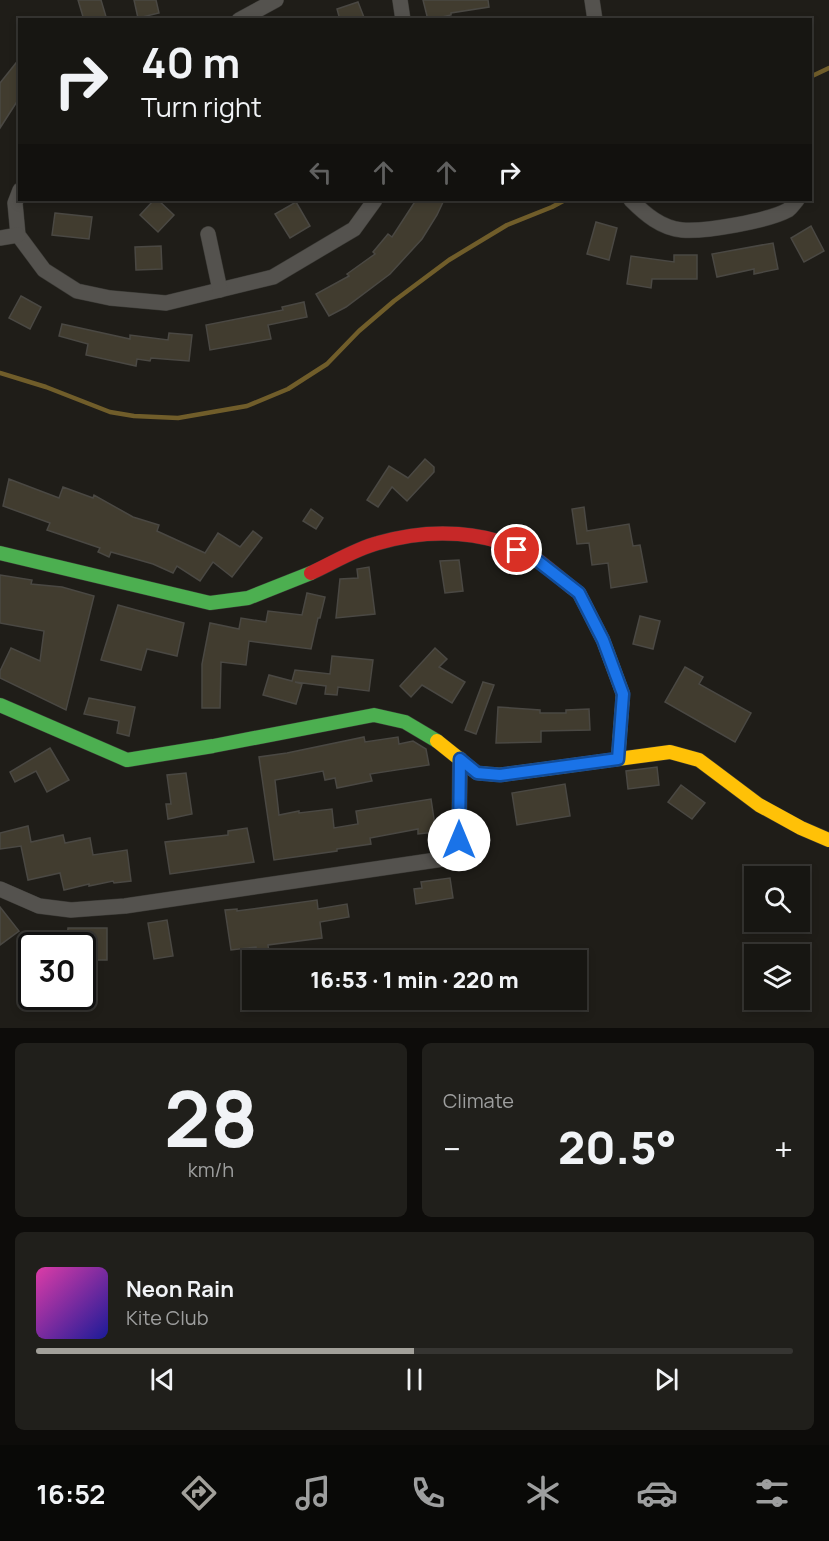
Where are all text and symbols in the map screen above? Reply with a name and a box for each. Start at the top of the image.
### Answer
text: 40 m [141,33,240,91]
icon: right [42,42,120,120]
text: Turn right [141,88,262,125]
icon: left [304,156,337,189]
icon: ahead [367,156,400,189]
icon: ahead [430,156,463,189]
icon: right [493,156,526,189]
pin [491,524,542,575]
icon: arrive [500,533,533,566]
position arrow [427,808,491,872]
map controls [744,866,810,1010]
button: search [744,866,810,932]
speed limit sign: 30 [18,932,96,1010]
button: layers [744,944,810,1010]
text: 16:53 · 1 min · 220 m [310,965,519,995]
text: 28 [164,1064,258,1170]
text: Climate [443,1087,514,1114]
text: 20.5° [558,1116,677,1178]
text: − [443,1126,461,1171]
text: + [774,1126,793,1171]
text: km/h [188,1156,234,1183]
text: Neon Rain [126,1274,234,1304]
text: Kite Club [126,1304,209,1331]
icon: previous [146,1363,179,1396]
icon: pause [398,1363,431,1396]
icon: next [650,1363,683,1396]
icon: directions [178,1472,220,1514]
icon: music [292,1472,334,1514]
icon: phone [407,1472,449,1514]
icon: climate [522,1472,564,1514]
icon: car [636,1472,678,1514]
icon: filters [751,1472,793,1514]
text: 16:52 [36,1475,105,1512]

